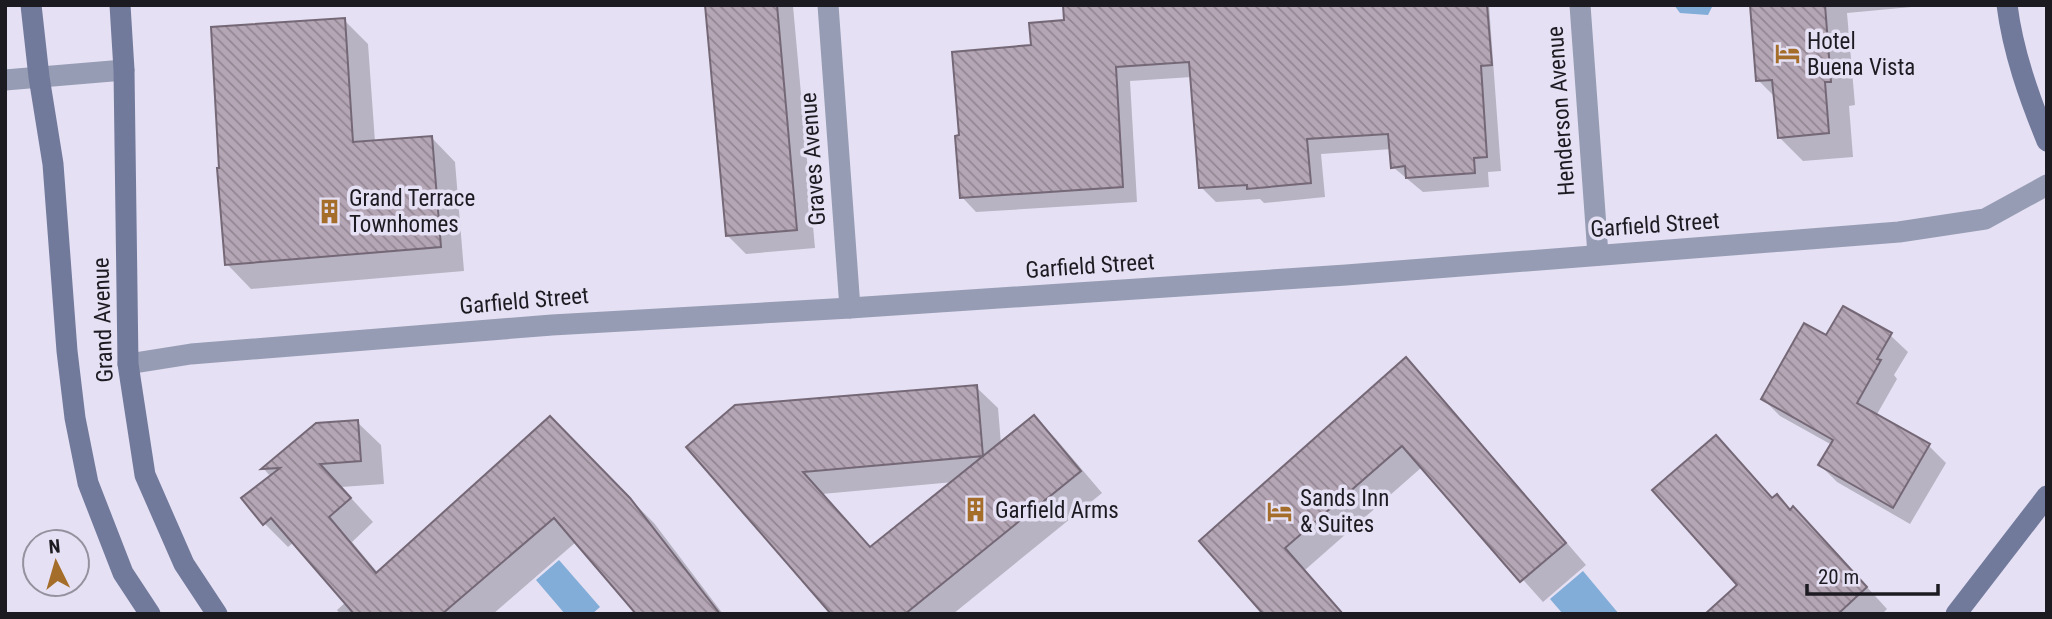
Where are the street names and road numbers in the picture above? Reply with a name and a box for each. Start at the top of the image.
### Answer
street label: Henderson Avenue [1542,25,1580,197]
street label: Graves Avenue [795,91,831,227]
street label: Garfield Street [1589,207,1721,243]
street label: Garfield Street [1024,248,1156,284]
street label: Grand Avenue [87,257,119,383]
street label: Garfield Street [458,282,590,320]

